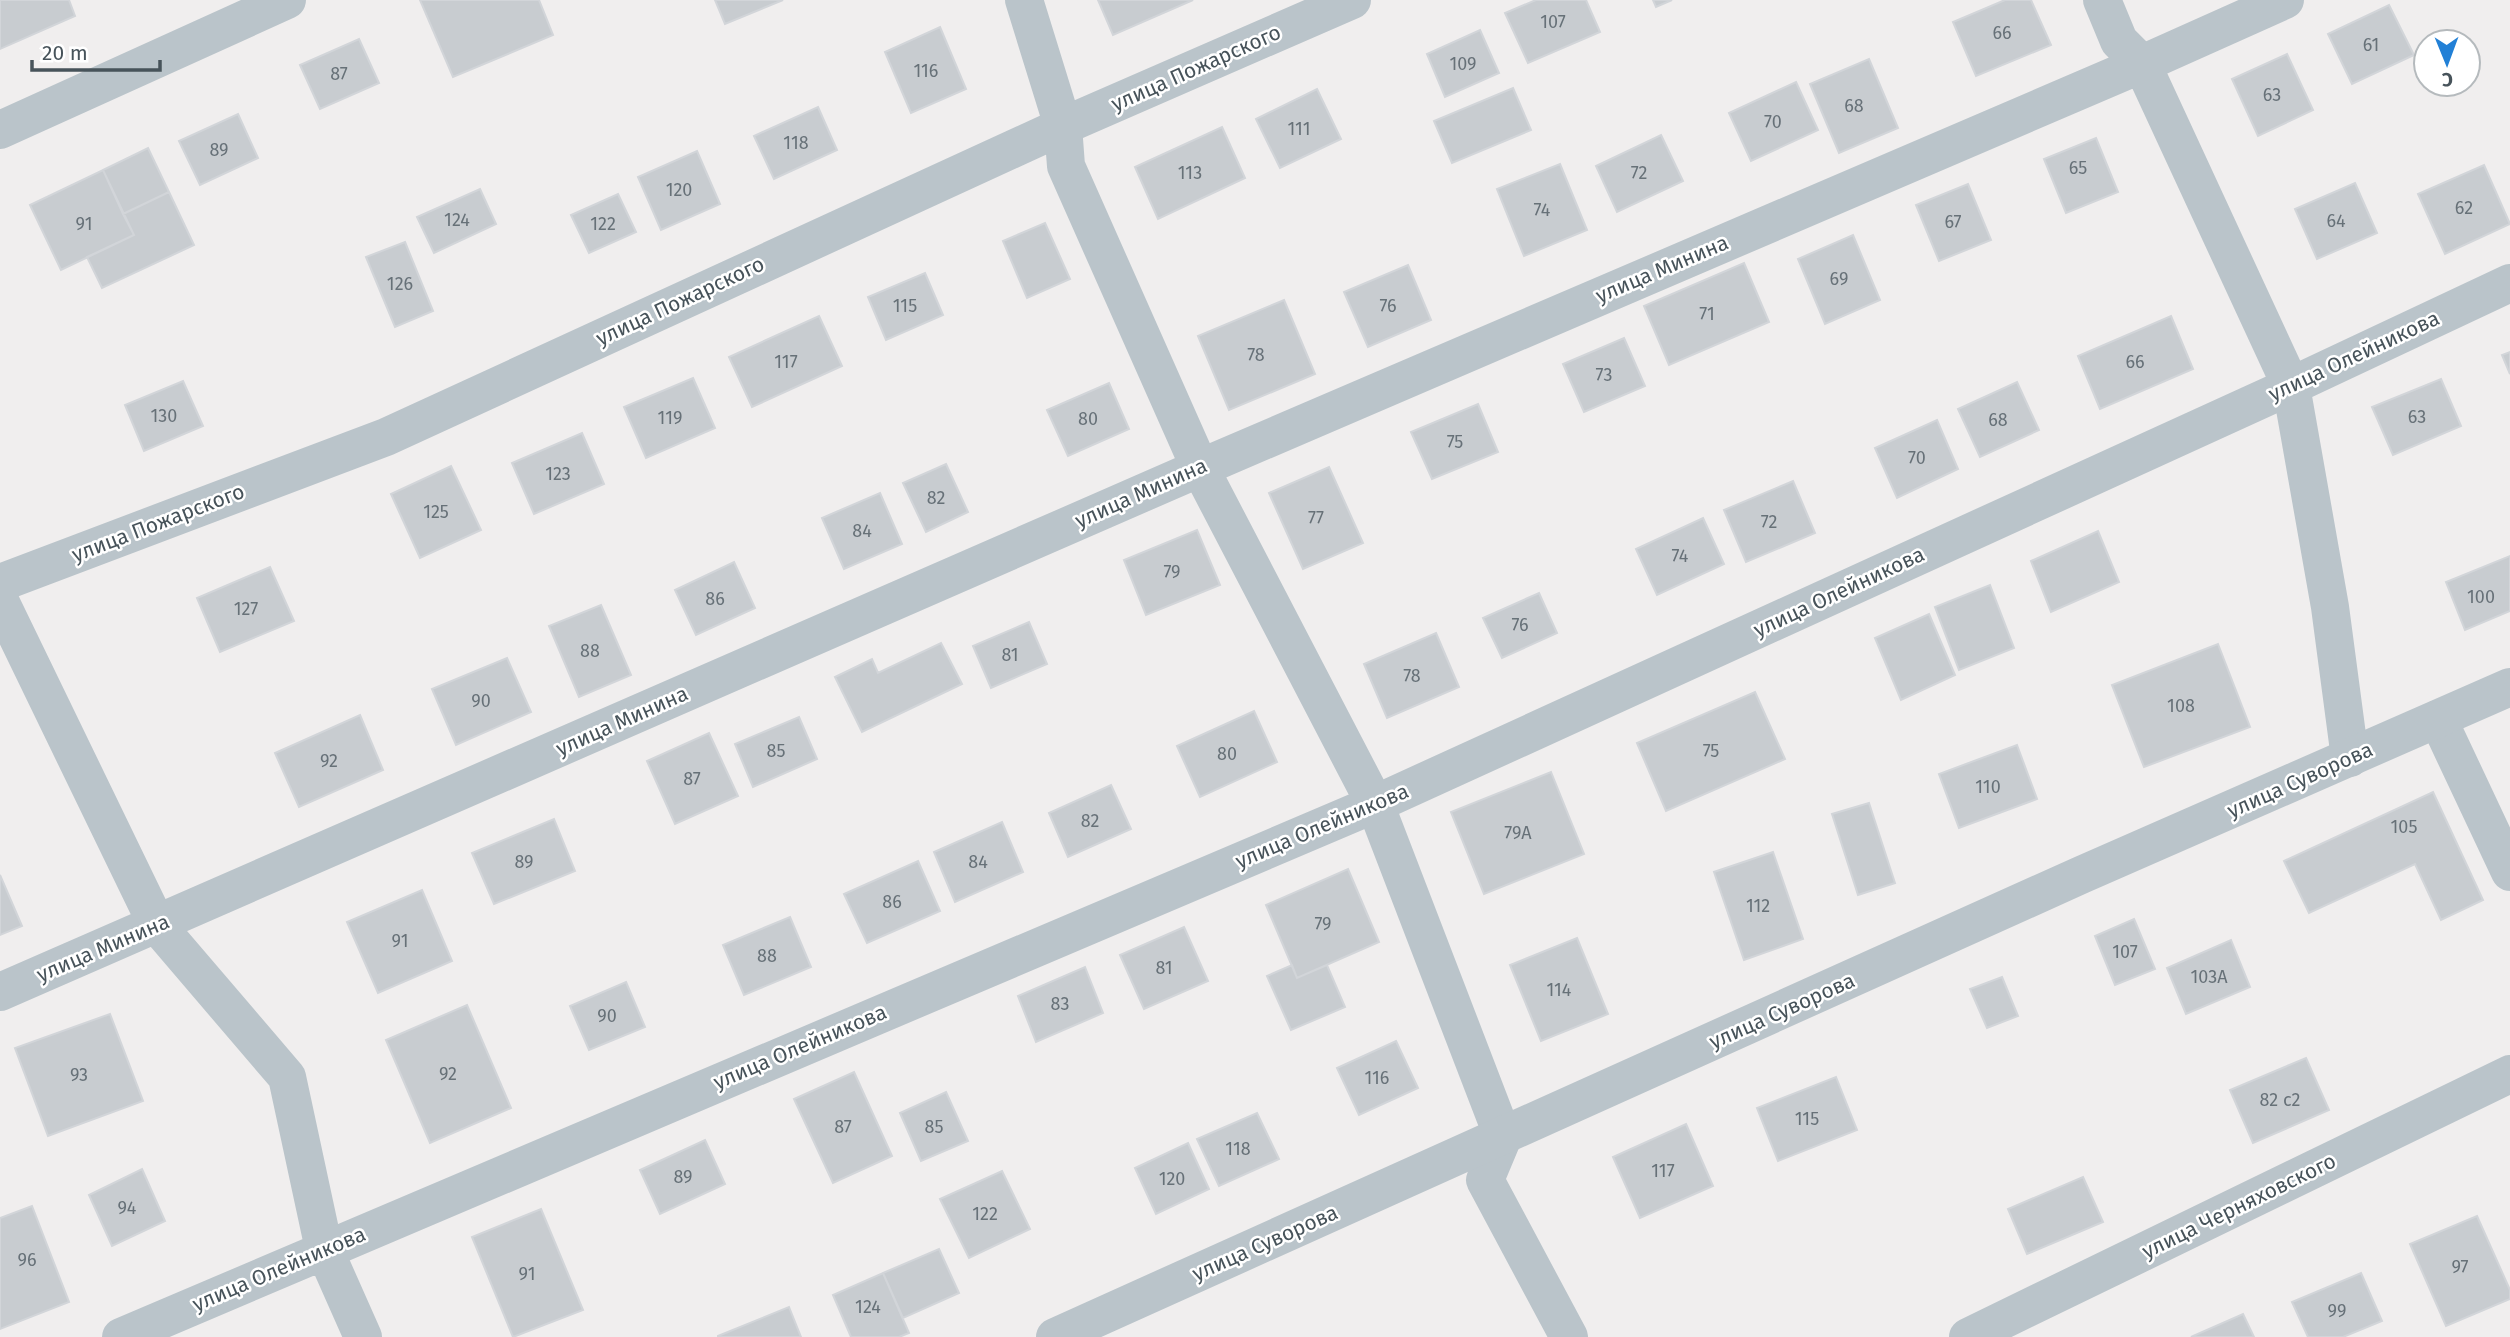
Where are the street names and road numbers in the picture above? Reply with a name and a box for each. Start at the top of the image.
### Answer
street label: улица Пожарского [1107,19,1285,117]
street label: улица Минина [1592,229,1732,309]
street label: улица Пожарского [592,251,768,351]
street label: улица Олейникова [2264,305,2444,407]
street label: улица Минина [1071,452,1211,534]
street label: улица Пожарского [68,478,248,568]
street label: улица Олейникова [1749,541,1929,643]
street label: улица Минина [552,680,692,762]
street label: улица Суворова [2223,736,2377,824]
street label: улица Олейникова [1231,778,1413,874]
street label: улица Минина [33,908,173,988]
street label: улица Суворова [1705,967,1859,1055]
street label: улица Олейникова [709,999,891,1095]
street label: улица Черняховского [2138,1148,2340,1264]
street label: улица Суворова [1188,1199,1342,1287]
street label: улица Олейникова [188,1221,370,1317]

